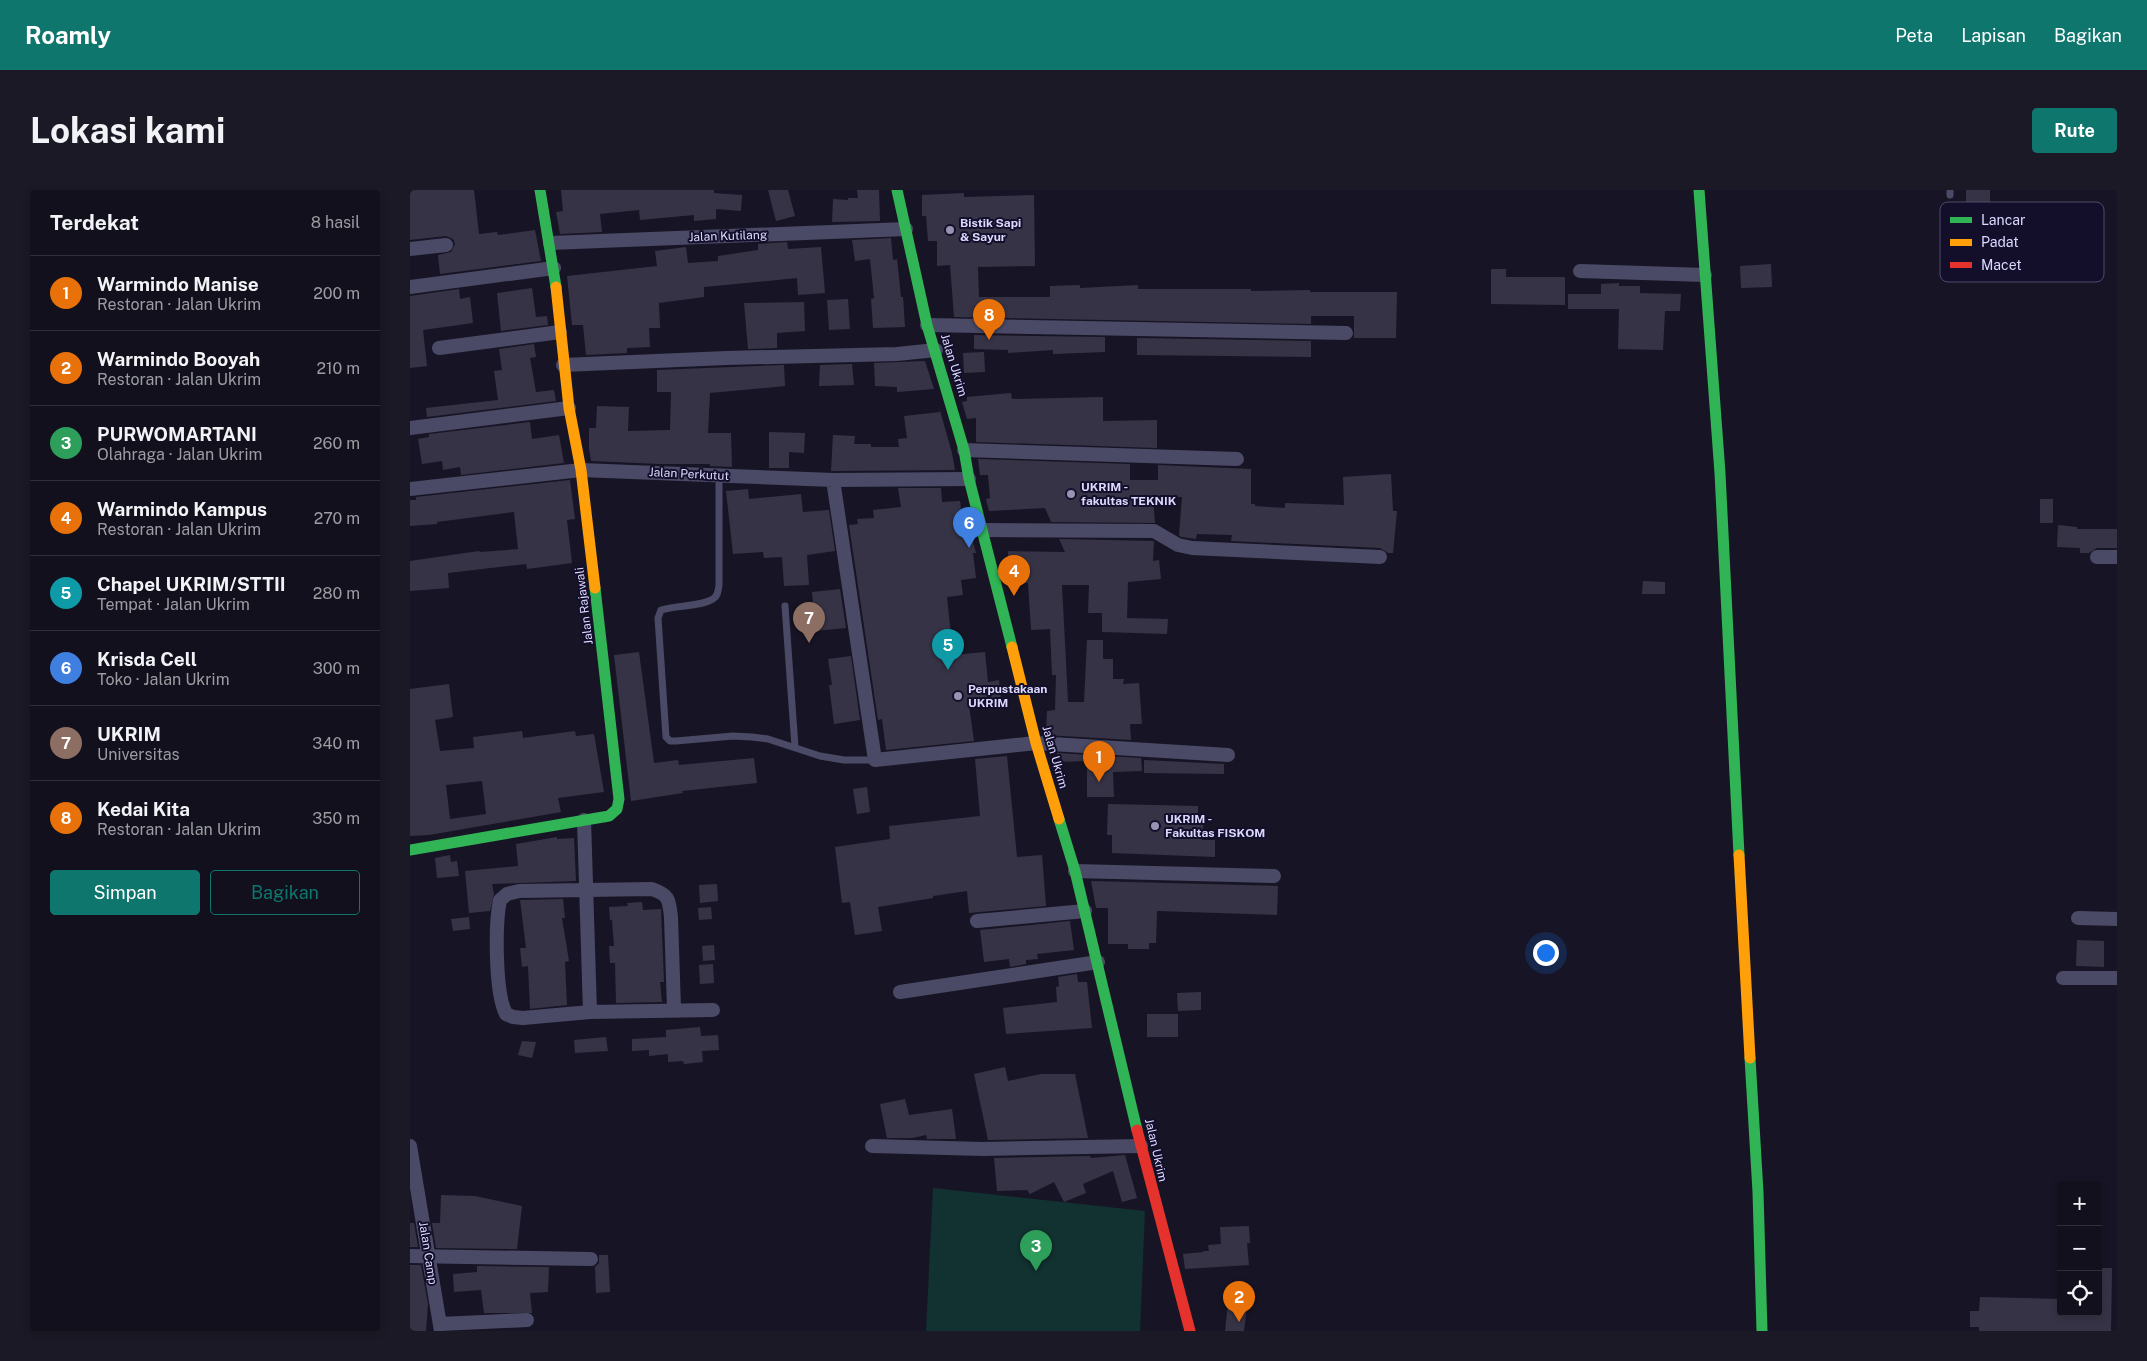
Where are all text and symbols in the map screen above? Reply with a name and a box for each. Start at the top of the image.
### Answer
text: Roamly [25,21,111,49]
text: Peta [1895,25,1933,46]
text: Lapisan [1961,25,2026,46]
text: Bagikan [2054,25,2122,46]
button: Rute [2032,108,2117,153]
text: Lokasi kami [30,110,225,151]
legend [1940,202,2104,282]
text: Terdekat [50,210,139,235]
text: Lancar [1981,212,2025,228]
text: 8 hasil [311,213,360,232]
place label: Bistik Sapi & Sayur [960,216,1021,244]
marker: Bistik Sapi & Sayur [944,224,956,236]
street label: Jalan Kutilang [689,228,767,244]
text: Padat [1981,234,2019,250]
text: Macet [1981,257,2022,273]
text: Warmindo Manise [97,273,259,295]
text: 1 [63,284,69,303]
text: 200 m [313,284,360,303]
text: Restoran · Jalan Ukrim [97,295,261,314]
pin: 8 [973,299,1005,340]
street label: Jalan Ukrim [938,332,970,398]
text: Warmindo Booyah [97,348,260,370]
text: 2 [61,359,71,378]
text: 210 m [316,359,360,378]
text: Restoran · Jalan Ukrim [97,370,261,389]
text: PURWOMARTANI [97,423,257,445]
text: 3 [61,434,71,453]
text: 260 m [313,434,360,453]
text: Olahraga · Jalan Ukrim [97,445,262,464]
street label: Jalan Perkutut [649,465,730,483]
place label: UKRIM - fakultas TEKNIK [1081,480,1177,508]
marker: UKRIM - fakultas TEKNIK [1065,488,1077,500]
text: Warmindo Kampus [97,498,267,520]
pin: 6 [953,507,985,548]
text: 4 [61,509,71,528]
text: 270 m [314,509,360,528]
text: Restoran · Jalan Ukrim [97,520,261,539]
pin: 4 [998,555,1030,596]
street label: Jalan Rajawali [572,566,596,646]
text: Chapel UKRIM/STTII [97,573,286,595]
text: 5 [61,584,71,603]
text: 280 m [313,584,360,603]
text: Tempat · Jalan Ukrim [97,595,250,614]
pin: 7 [793,602,825,643]
pin: 5 [932,629,964,670]
text: Krisda Cell [97,648,197,670]
text: 6 [61,659,71,678]
text: 300 m [313,659,360,678]
text: Toko · Jalan Ukrim [97,670,229,689]
place label: Perpustakaan UKRIM [968,682,1047,710]
marker: Perpustakaan UKRIM [952,690,964,702]
text: UKRIM [97,723,161,745]
street label: Jalan Ukrim [1039,724,1071,790]
text: 7 [61,734,71,753]
text: 340 m [312,734,360,753]
pin: 1 [1083,741,1115,782]
text: Universitas [97,745,180,764]
text: Kedai Kita [97,798,190,820]
text: 8 [61,809,71,828]
text: 350 m [312,809,360,828]
place label: UKRIM - Fakultas FISKOM [1165,812,1265,840]
text: Restoran · Jalan Ukrim [97,820,261,839]
marker: UKRIM - Fakultas FISKOM [1149,820,1161,832]
button: Simpan [50,870,200,915]
button: Bagikan [210,870,360,915]
your location [1533,940,1559,966]
street label: Jalan Ukrim [1142,1117,1170,1183]
map controls [2057,1181,2102,1316]
button: + [2057,1181,2102,1226]
street label: Jalan Camp [416,1220,440,1286]
button: − [2057,1226,2102,1271]
pin: 3 [1020,1230,1052,1271]
button: locate [2057,1271,2102,1316]
pin: 2 [1223,1281,1255,1322]

